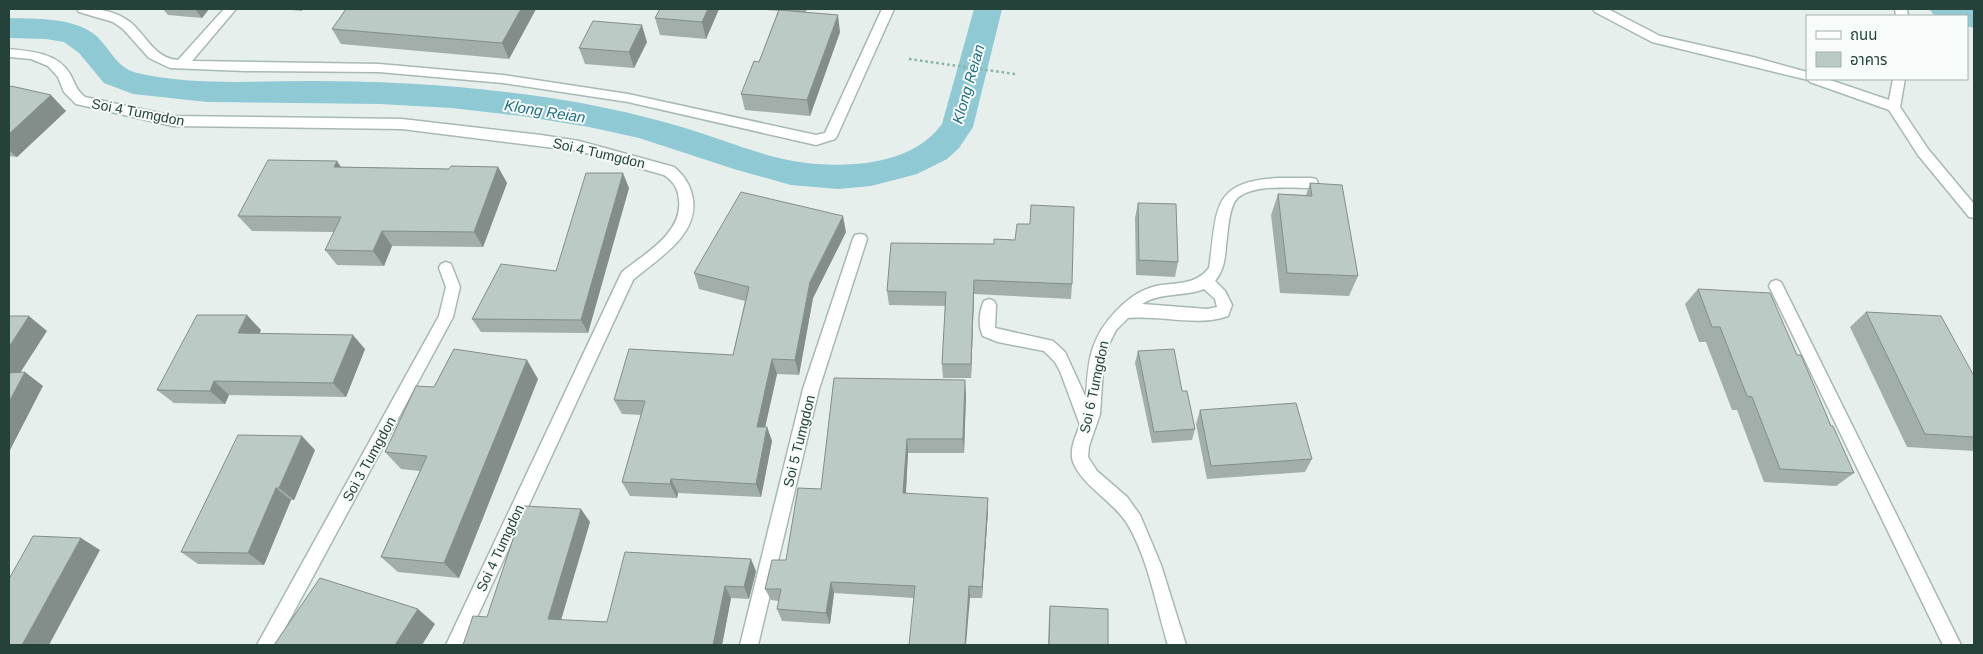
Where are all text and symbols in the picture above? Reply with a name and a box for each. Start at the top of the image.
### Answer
legend [1806,15,1968,80]
text: ถนน [1850,26,1877,43]
water label: Klong Reian [949,42,987,126]
text: อาคาร [1850,51,1887,68]
street label: Soi 4 Tumgdon [90,95,186,129]
water label: Klong Reian [503,96,587,126]
street label: Soi 4 Tumgdon [551,135,647,171]
street label: Soi 6 Tumgdon [1076,339,1112,435]
street label: Soi 5 Tumgdon [780,393,818,489]
street label: Soi 3 Tumgdon [339,414,399,504]
street label: Soi 4 Tumgdon [473,502,527,594]

